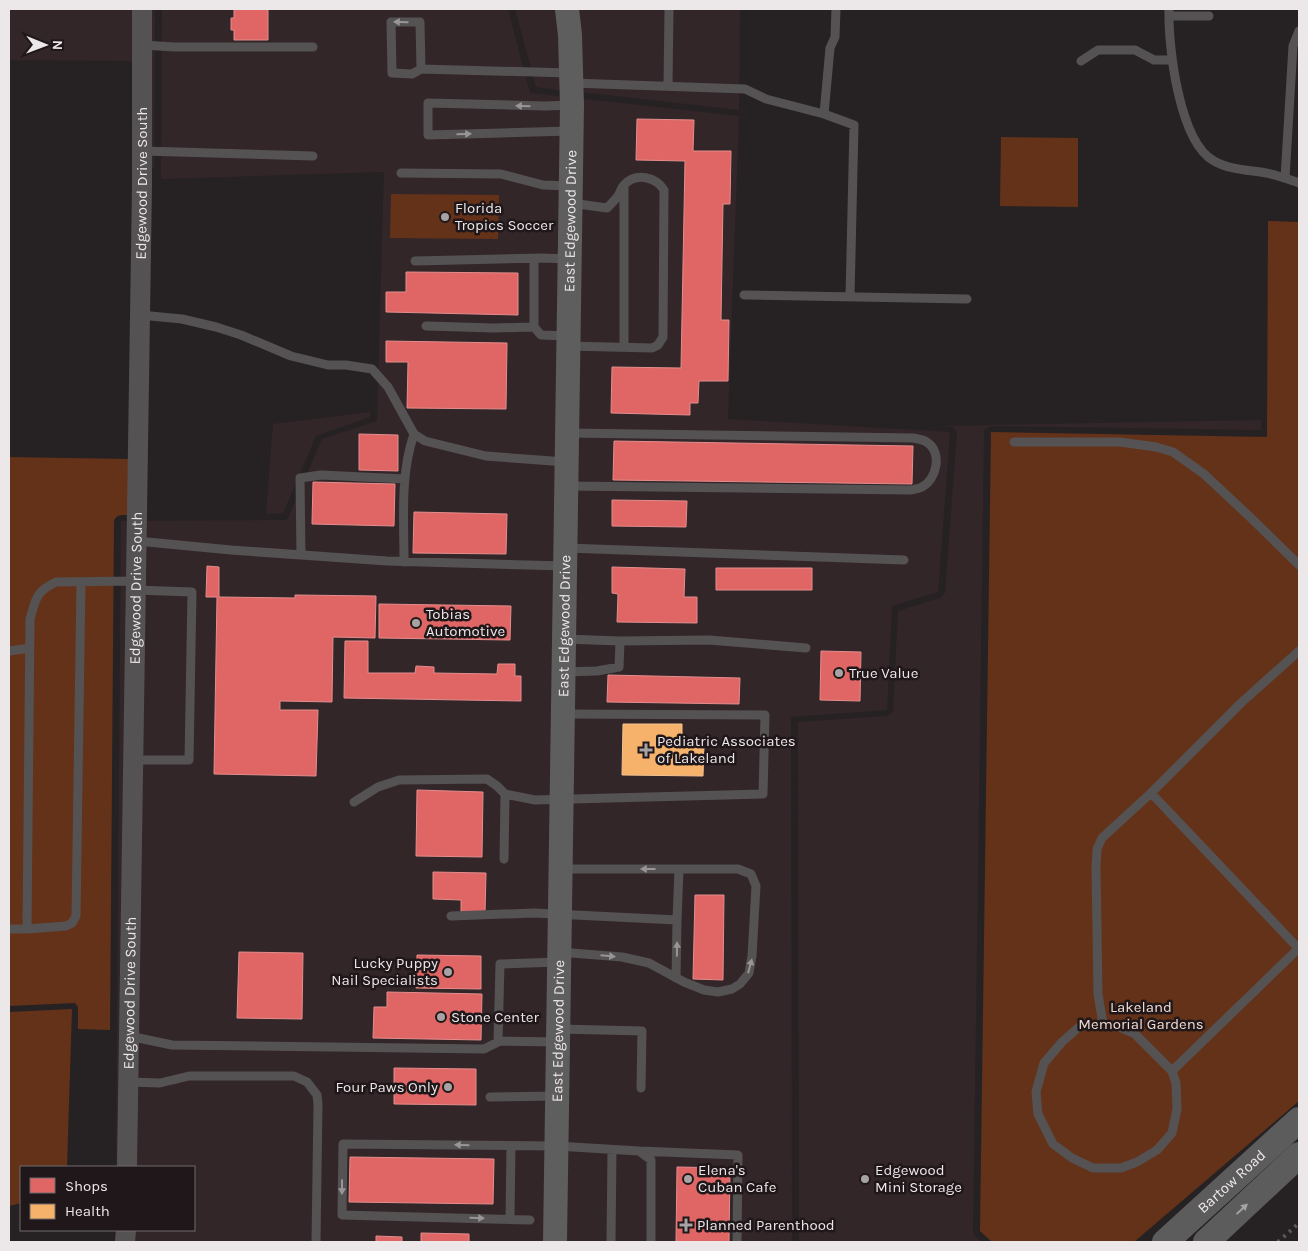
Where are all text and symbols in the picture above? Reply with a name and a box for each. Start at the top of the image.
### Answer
one-way arrow [393,18,409,26]
north arrow [20,20,70,70]
text: N [49,40,66,50]
one-way arrow [515,102,531,110]
street label: Edgewood Drive South [132,107,151,260]
one-way arrow [456,130,472,138]
street label: East Edgewood Drive [560,150,580,292]
place label: Florida Tropics Soccer [455,199,554,234]
marker: Florida Tropics Soccer [439,211,451,223]
street label: Edgewood Drive South [126,511,146,665]
street label: East Edgewood Drive [554,555,574,697]
place label: Tobias Automotive [426,605,505,640]
marker: Tobias Automotive [410,617,422,629]
place label: True Value [849,664,918,682]
marker: True Value [833,667,845,679]
place label: Pediatric Associates of Lakeland [657,732,796,767]
marker: Pediatric Associates of Lakeland [639,743,653,757]
one-way arrow [639,865,655,873]
street label: Edgewood Drive South [119,916,140,1070]
one-way arrow [673,941,681,957]
one-way arrow [600,952,616,960]
place label: Lucky Puppy Nail Specialists [331,954,438,989]
one-way arrow [746,958,754,973]
street label: East Edgewood Drive [548,960,568,1102]
marker: Lucky Puppy Nail Specialists [442,966,454,978]
park label: Lakeland Memorial Gardens [1078,998,1204,1033]
place label: Stone Center [451,1008,540,1026]
marker: Stone Center [435,1011,447,1023]
place label: Four Paws Only [336,1078,438,1096]
marker: Four Paws Only [442,1081,454,1093]
one-way arrow [454,1141,470,1149]
street label: Bartow Road [1194,1146,1269,1217]
place label: Elena's Cuban Cafe [698,1161,776,1196]
place label: Edgewood Mini Storage [875,1161,962,1196]
legend [20,1166,195,1231]
marker: Elena's Cuban Cafe [682,1173,694,1185]
marker: Edgewood Mini Storage [859,1173,871,1185]
text: Shops [65,1177,108,1195]
one-way arrow [338,1179,346,1195]
text: Health [65,1202,110,1220]
one-way arrow [1235,1203,1247,1215]
one-way arrow [469,1215,485,1223]
place label: Planned Parenthood [697,1216,835,1234]
marker: Planned Parenthood [679,1218,693,1232]

